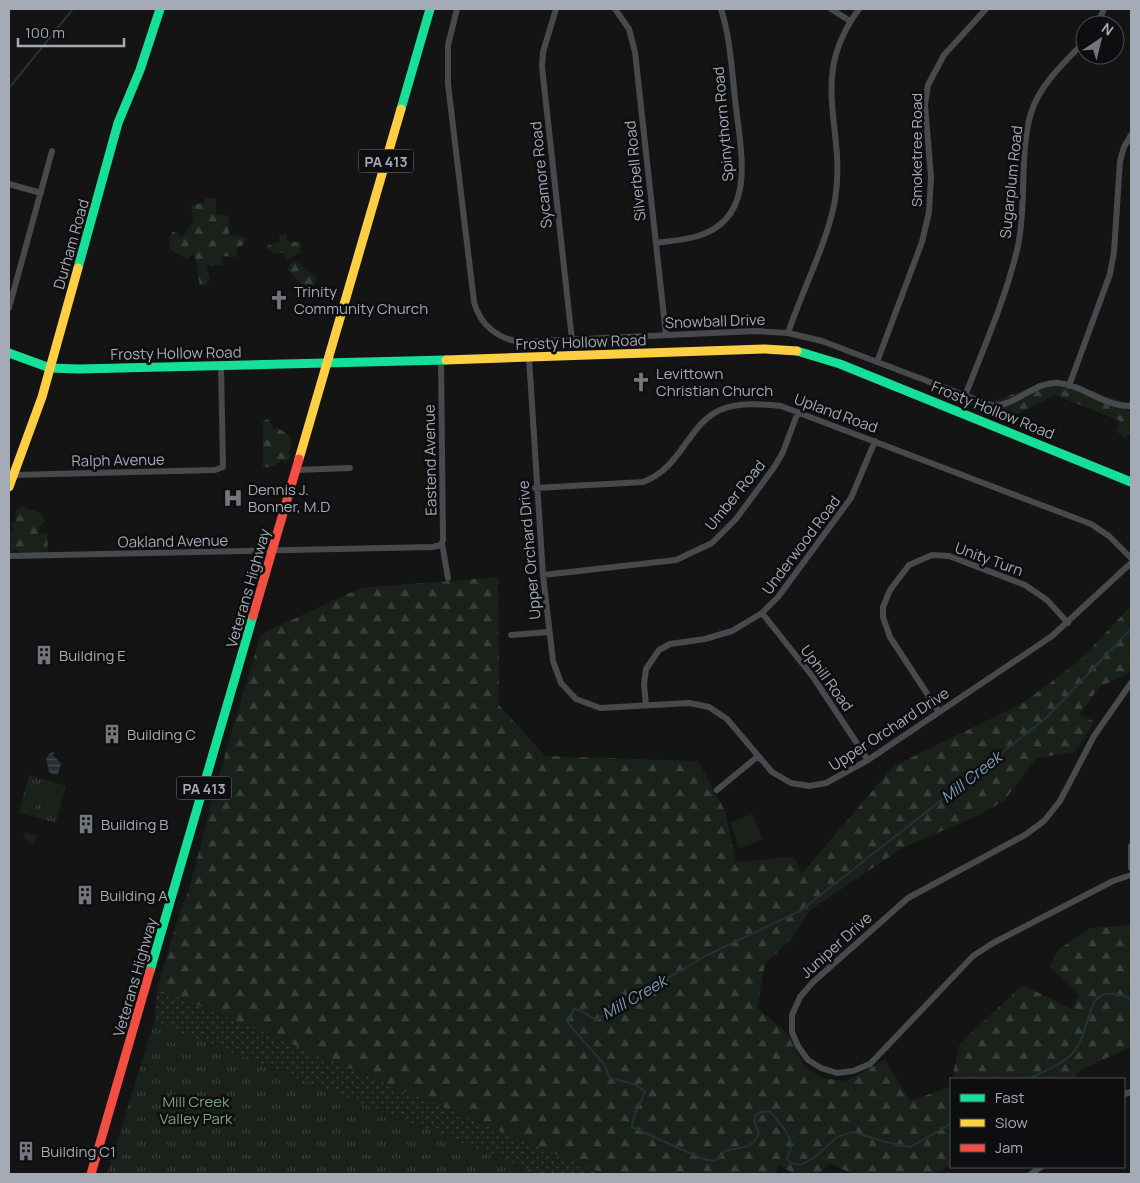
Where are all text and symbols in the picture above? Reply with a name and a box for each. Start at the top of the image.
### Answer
scale bar [18,15,124,47]
north arrow [1075,15,1125,65]
text: N [1098,18,1117,40]
text: 100 m [25,22,65,43]
street label: Spinythorn Road [708,66,738,182]
street label: Smoketree Road [906,93,927,207]
street label: Sycamore Road [525,120,557,230]
street label: Silverbell Road [619,120,651,222]
street label: Sugarplum Road [995,125,1027,239]
road number: PA 413 [358,150,414,172]
street label: Durham Road [48,196,94,292]
place label: Trinity Community Church [294,281,428,319]
church icon: Trinity Community Church [268,289,290,311]
street label: Snowball Drive [664,309,766,333]
street label: Frosty Hollow Road [515,329,647,355]
street label: Frosty Hollow Road [110,341,242,365]
place label: Levittown Christian Church [656,363,773,401]
church icon: Levittown Christian Church [630,371,652,393]
street label: Frosty Hollow Road [928,376,1058,444]
street label: Upland Road [791,388,881,438]
street label: Eastend Avenue [419,404,441,516]
street label: Ralph Avenue [71,449,165,471]
street label: Umber Road [700,455,770,535]
place label: Dennis J. Bonner, M.D [248,479,330,517]
street label: Upper Orchard Drive [512,479,546,620]
hospital icon: Dennis J. Bonner, M.D [222,487,244,509]
street label: Underwood Road [757,491,845,599]
street label: Veterans Highway [221,526,275,650]
street label: Oakland Avenue [118,530,229,552]
street label: Unity Turn [952,537,1026,581]
street label: Uphill Road [796,641,858,715]
building icon: Building E [33,644,55,666]
place label: Building E [59,645,126,666]
street label: Upper Orchard Drive [825,682,953,776]
building icon: Building C [101,723,123,745]
place label: Building C [127,724,196,745]
water label: Mill Creek [936,745,1008,808]
road number: PA 413 [176,776,232,800]
building icon: Building B [75,813,97,835]
place label: Building B [101,814,169,835]
building icon: Building A [74,884,96,906]
place label: Building A [100,885,168,906]
street label: Juniper Drive [796,907,876,983]
street label: Veterans Highway [108,915,162,1039]
water label: Mill Creek [598,969,672,1024]
legend [950,1078,1125,1168]
text: Fast [995,1087,1024,1108]
park label: Mill Creek Valley Park [159,1091,233,1129]
text: Slow [995,1112,1028,1133]
text: Jam [995,1137,1023,1158]
building icon: Building C1 [15,1140,37,1162]
place label: Building C1 [41,1141,116,1162]

